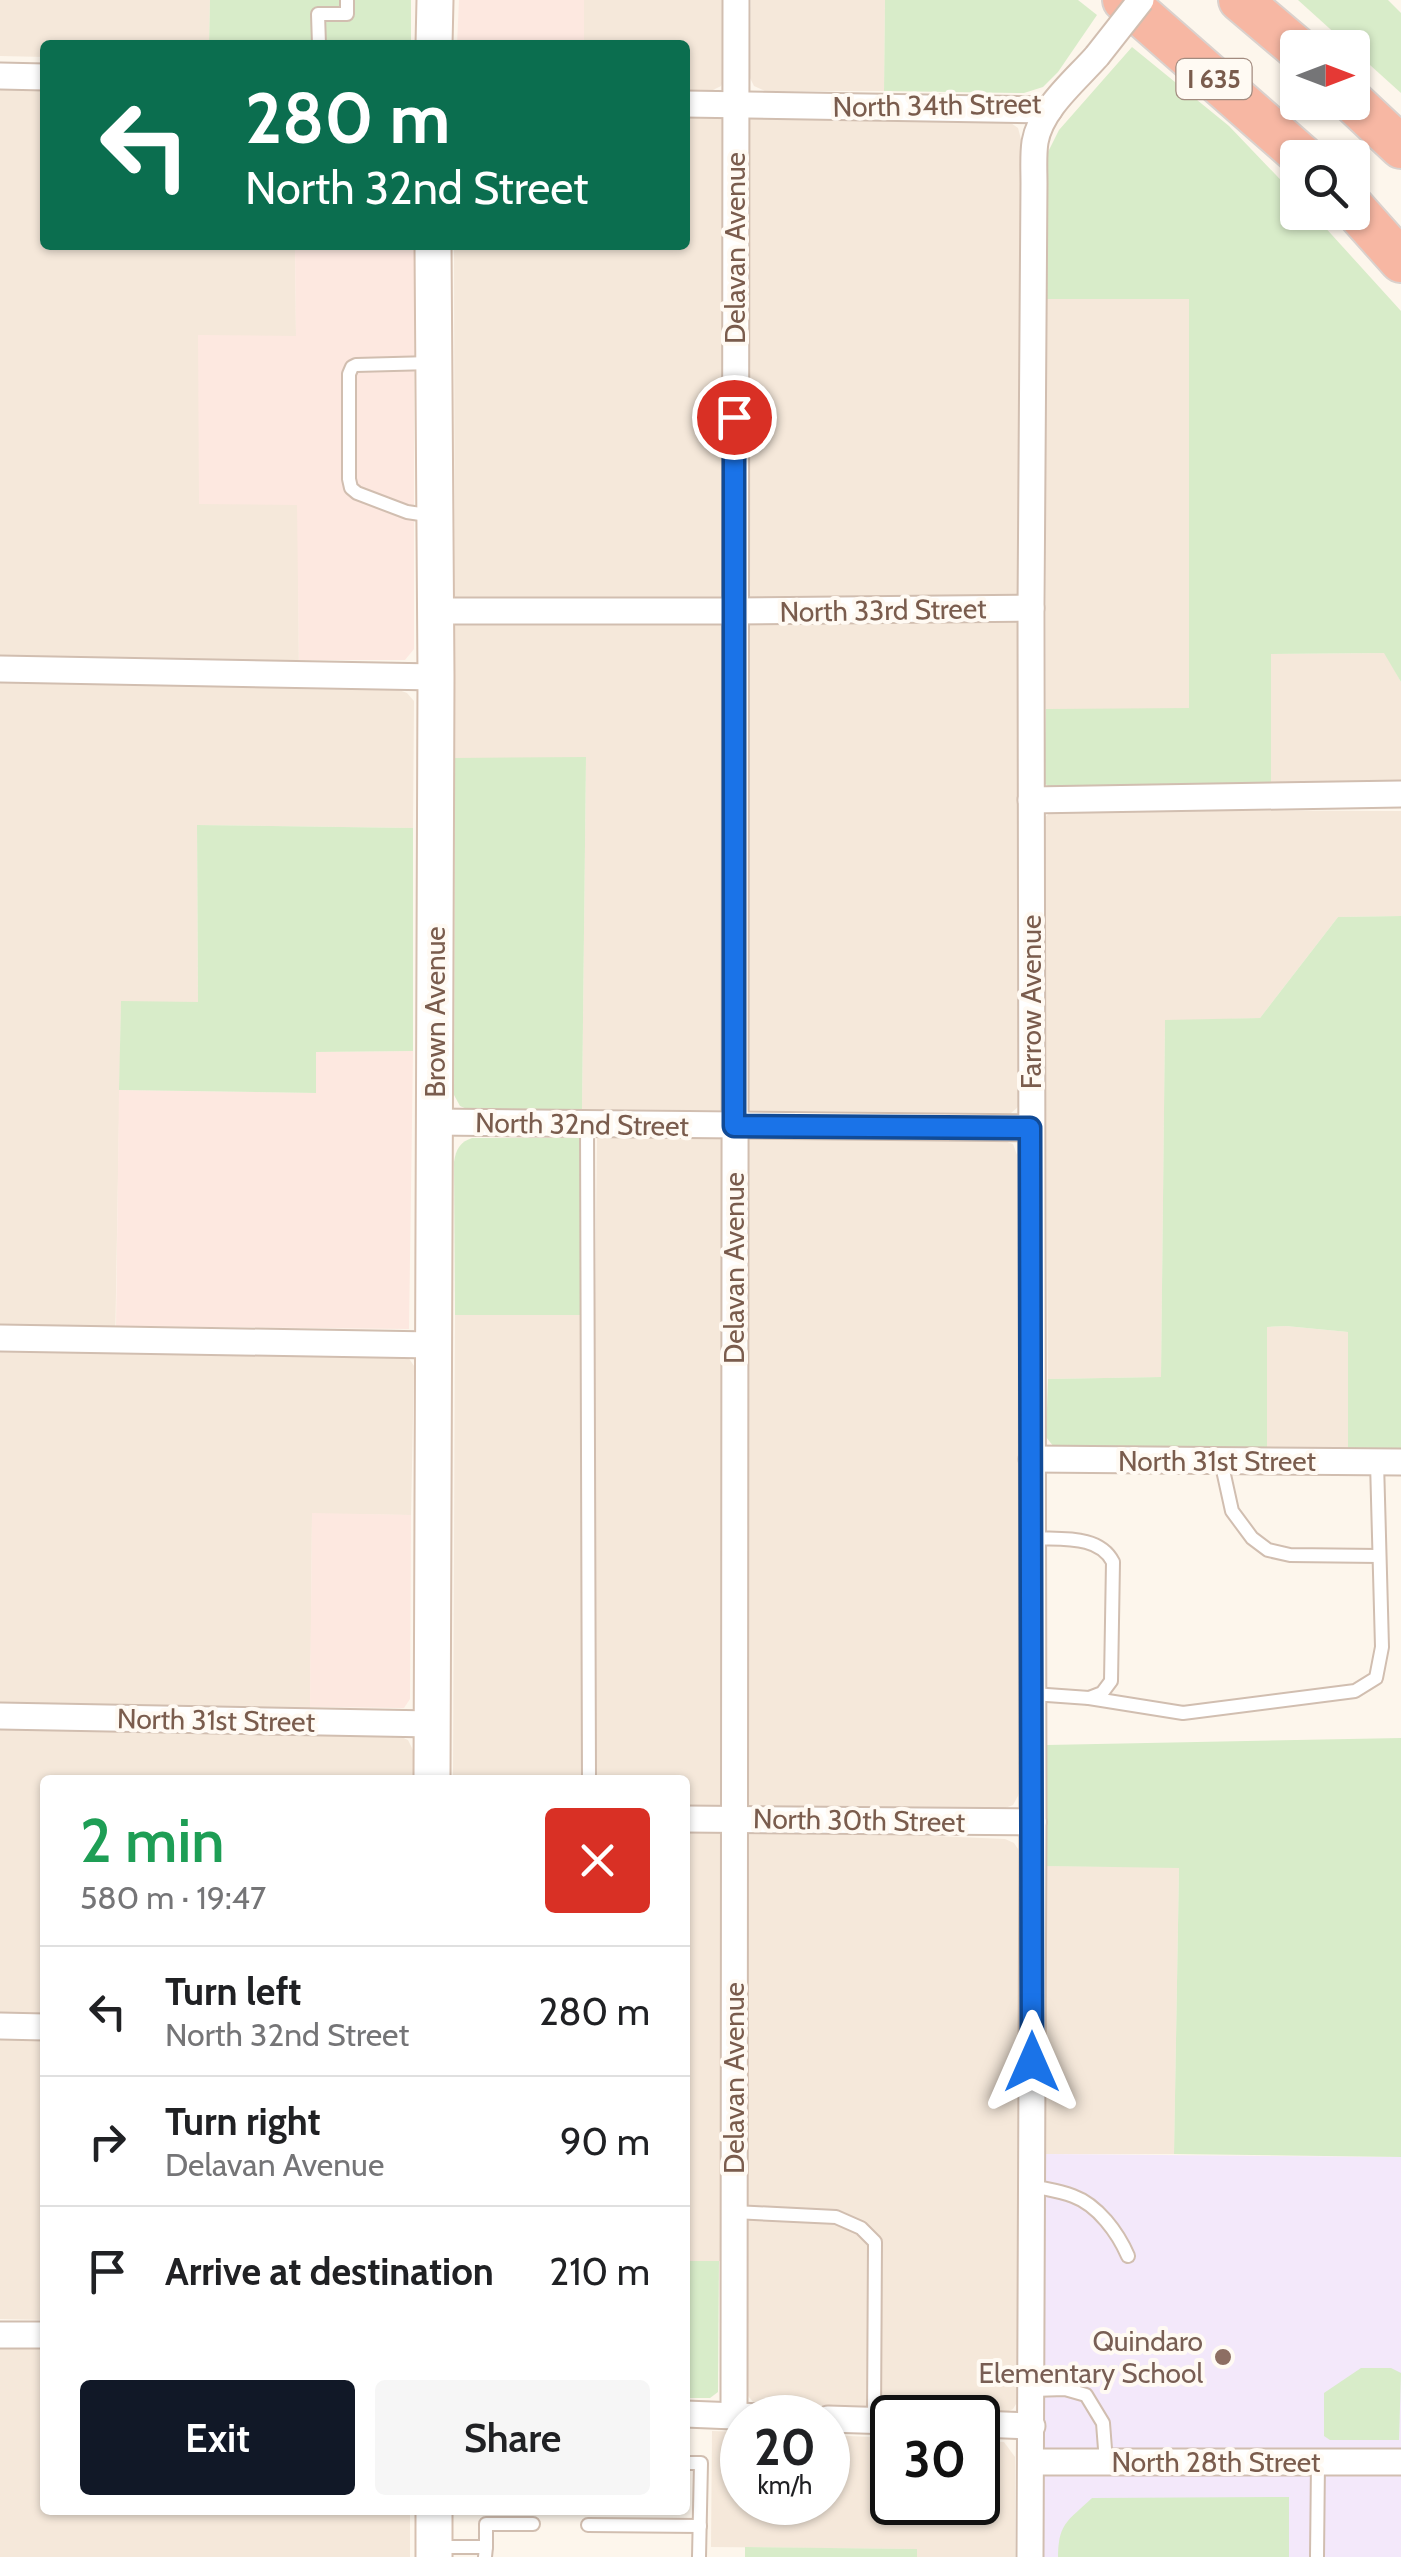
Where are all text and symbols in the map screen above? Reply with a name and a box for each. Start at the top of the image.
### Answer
north arrow [1280,30,1370,120]
map controls [1280,30,1370,230]
road number: I 635 [1176,59,1252,99]
text: 280 m [245,75,450,161]
icon: left [80,80,210,210]
street label: North 34th Street [832,86,1042,124]
button: search [1280,140,1370,230]
street label: Delavan Avenue [718,152,752,344]
text: North 32nd Street [245,161,589,215]
pin [692,375,777,460]
icon: arrive [707,390,762,445]
street label: North 33rd Street [779,591,987,629]
street label: Farrow Avenue [1014,915,1048,1089]
street label: Brown Avenue [418,926,452,1098]
street label: North 32nd Street [475,1105,689,1143]
street label: Delavan Avenue [717,1172,751,1364]
street label: North 31st Street [1118,1444,1316,1478]
street label: North 31st Street [117,1701,315,1739]
street label: North 30th Street [753,1801,965,1839]
text: 2 min [80,1804,225,1877]
button: close [545,1808,650,1913]
text: 580 m · 19:47 [80,1878,266,1917]
text: Turn left [165,1968,301,2015]
street label: Delavan Avenue [717,1982,751,2174]
icon: left [80,1984,135,2039]
text: 280 m [539,1988,650,2035]
position arrow [980,2010,1084,2114]
text: North 32nd Street [165,2015,409,2054]
text: Turn right [165,2098,321,2145]
icon: right [80,2114,135,2169]
text: 90 m [560,2118,650,2165]
text: Delavan Avenue [165,2145,384,2184]
icon: arrive [80,2244,135,2299]
text: Arrive at destination [165,2248,494,2295]
text: 210 m [549,2248,650,2295]
place label: Quindaro Elementary School [979,2324,1203,2390]
marker: Quindaro Elementary School [1212,2346,1234,2368]
button: Exit [80,2380,355,2495]
button: Share [375,2380,650,2495]
speed limit sign: 30 [870,2395,1000,2525]
text: 20 [754,2417,816,2478]
street label: North 28th Street [1112,2445,1321,2479]
text: km/h [758,2470,812,2500]

